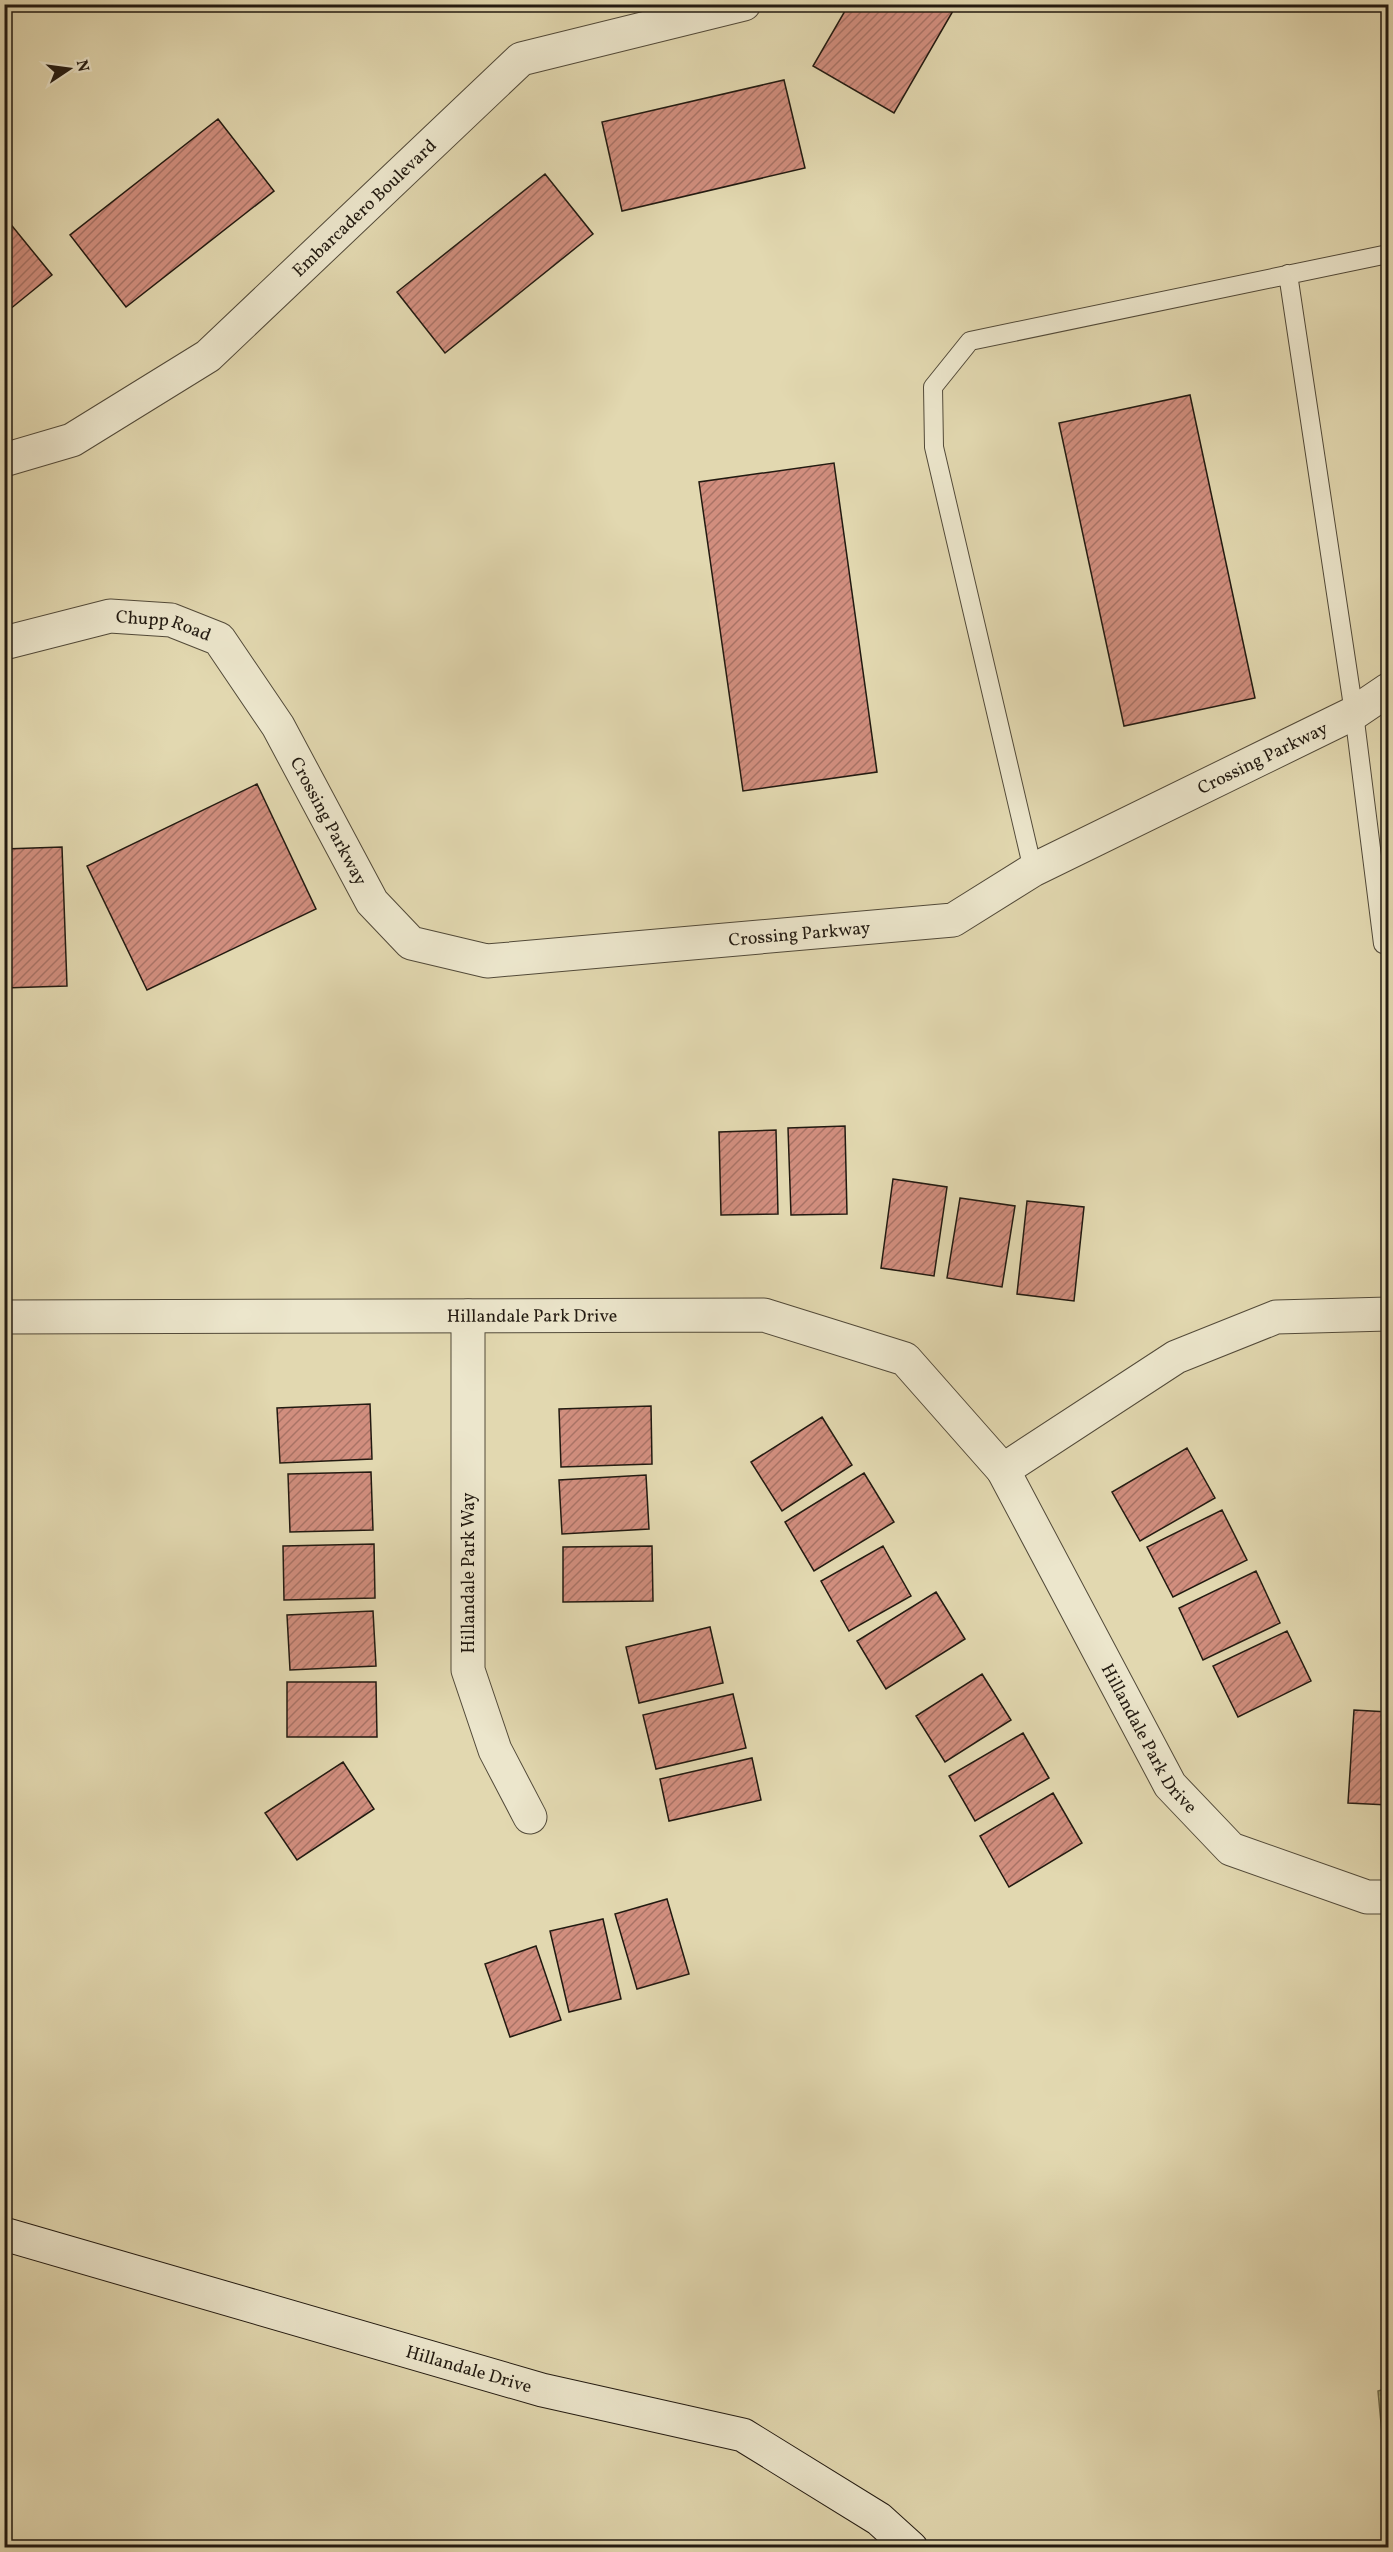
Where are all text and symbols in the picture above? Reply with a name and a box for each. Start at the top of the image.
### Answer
north arrow [39,39,99,99]
text: N [70,58,94,75]
street label: Embarcadero Boulevard [287,134,443,284]
street label: Chupp Road [115,605,214,649]
street label: Crossing Parkway [1194,717,1333,802]
street label: Crossing Parkway [283,753,372,891]
street label: Crossing Parkway [728,916,872,954]
street label: Hillandale Park Drive [447,1304,617,1330]
street label: Hillandale Park Way [457,1492,482,1653]
street label: Hillandale Park Drive [1094,1660,1202,1820]
street label: Hillandale Drive [402,2340,534,2400]

